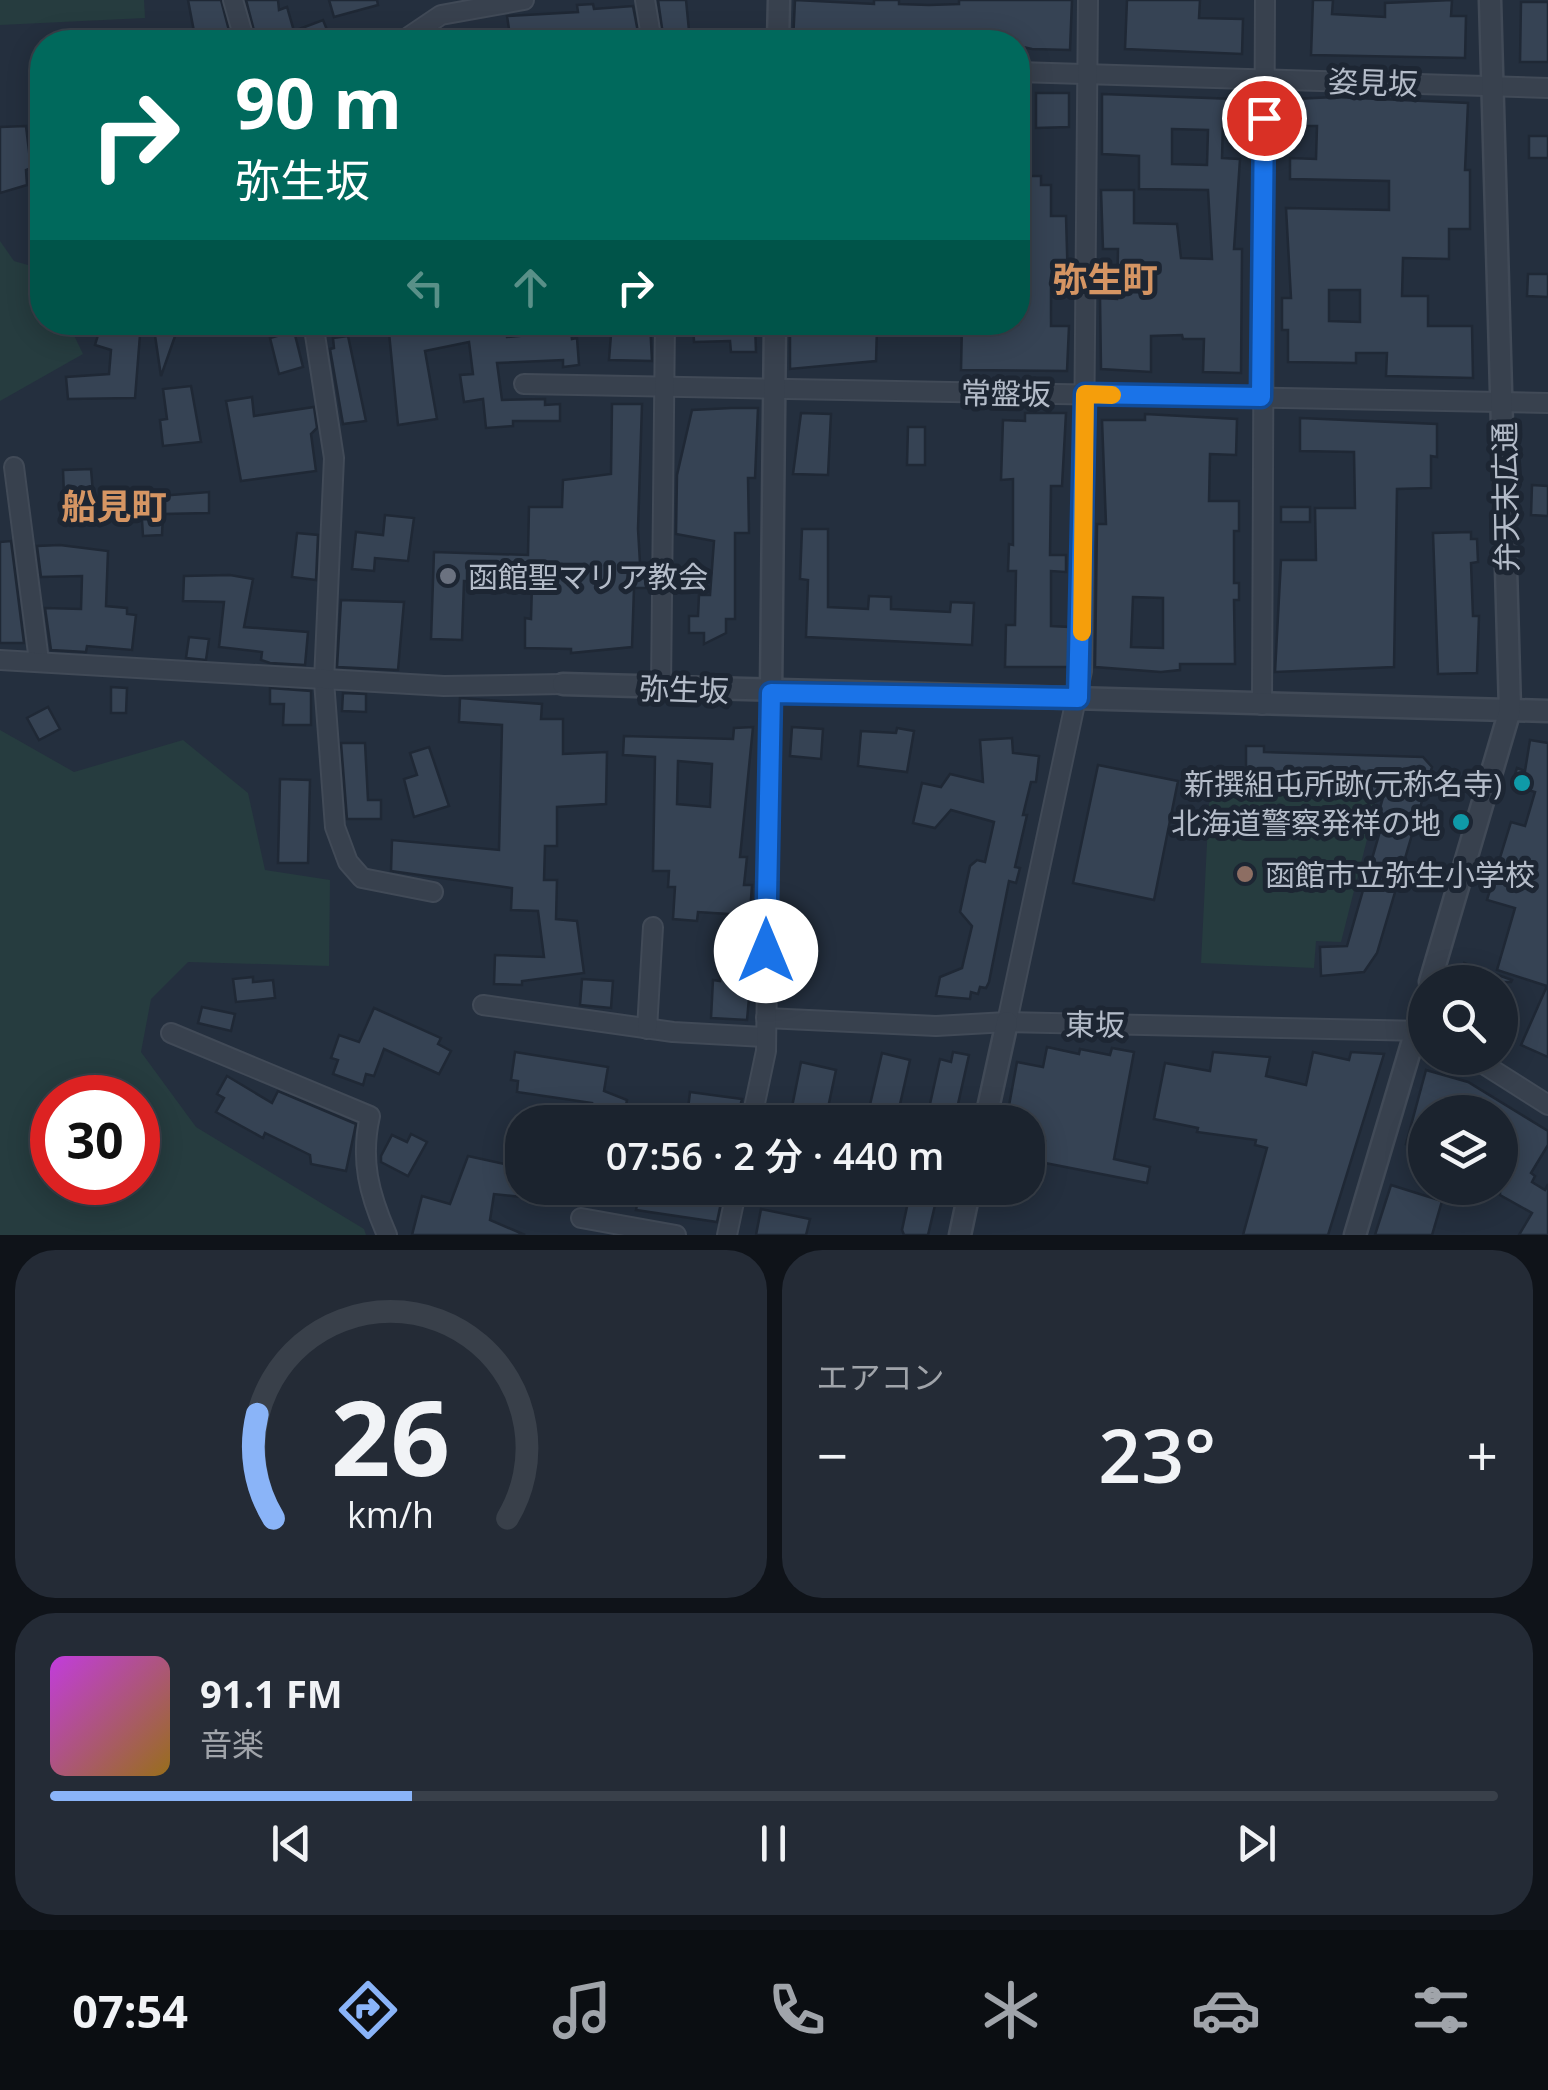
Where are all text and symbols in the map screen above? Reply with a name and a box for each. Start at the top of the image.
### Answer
text: 90 m [235,54,402,150]
street label: 姿見坂 [1327,60,1419,104]
icon: right [70,70,200,200]
pin [1222,76,1307,161]
icon: arrive [1237,91,1292,146]
text: 弥生坂 [235,149,370,210]
district label: 弥生町 [1052,255,1158,302]
icon: left [398,260,453,315]
icon: ahead [503,260,558,315]
icon: right [608,260,663,315]
street label: 常盤坂 [961,372,1051,414]
street label: 弁天末広通 [1483,422,1527,572]
district label: 船見町 [61,482,167,529]
place label: 函館聖マリア教会 [468,556,708,597]
marker: 函館聖マリア教会 [437,565,459,587]
street label: 弥生坂 [638,667,730,711]
place label: 新撰組屯所跡(元称名寺) [1184,763,1502,804]
marker: 新撰組屯所跡(元称名寺) [1511,772,1533,794]
place label: 北海道警察発祥の地 [1171,802,1441,843]
marker: 北海道警察発祥の地 [1450,811,1472,833]
place label: 函館市立弥生小学校 [1265,854,1535,895]
marker: 函館市立弥生小学校 [1234,863,1256,885]
position arrow [714,899,818,1003]
map controls [1408,965,1518,1205]
button: search [1408,965,1518,1075]
street label: 東坂 [1065,1003,1125,1045]
speed limit sign: 30 [30,1075,160,1205]
button: layers [1408,1095,1518,1205]
text: 07:56 · 2 分 · 440 m [606,1129,944,1181]
text: エアコン [817,1355,945,1398]
text: 26 [331,1365,450,1506]
text: 23° [1098,1403,1216,1505]
text: − [817,1417,848,1492]
text: + [1467,1417,1498,1492]
text: km/h [347,1490,434,1538]
text: 91.1 FM [200,1667,343,1719]
text: 音楽 [200,1722,264,1765]
icon: previous [264,1816,319,1871]
icon: pause [746,1816,801,1871]
icon: next [1229,1816,1284,1871]
icon: directions [333,1975,403,2045]
icon: music [547,1975,617,2045]
icon: phone [762,1975,832,2045]
icon: climate [976,1975,1046,2045]
icon: car [1191,1975,1261,2045]
icon: filters [1406,1975,1476,2045]
text: 07:54 [72,1980,188,2041]

